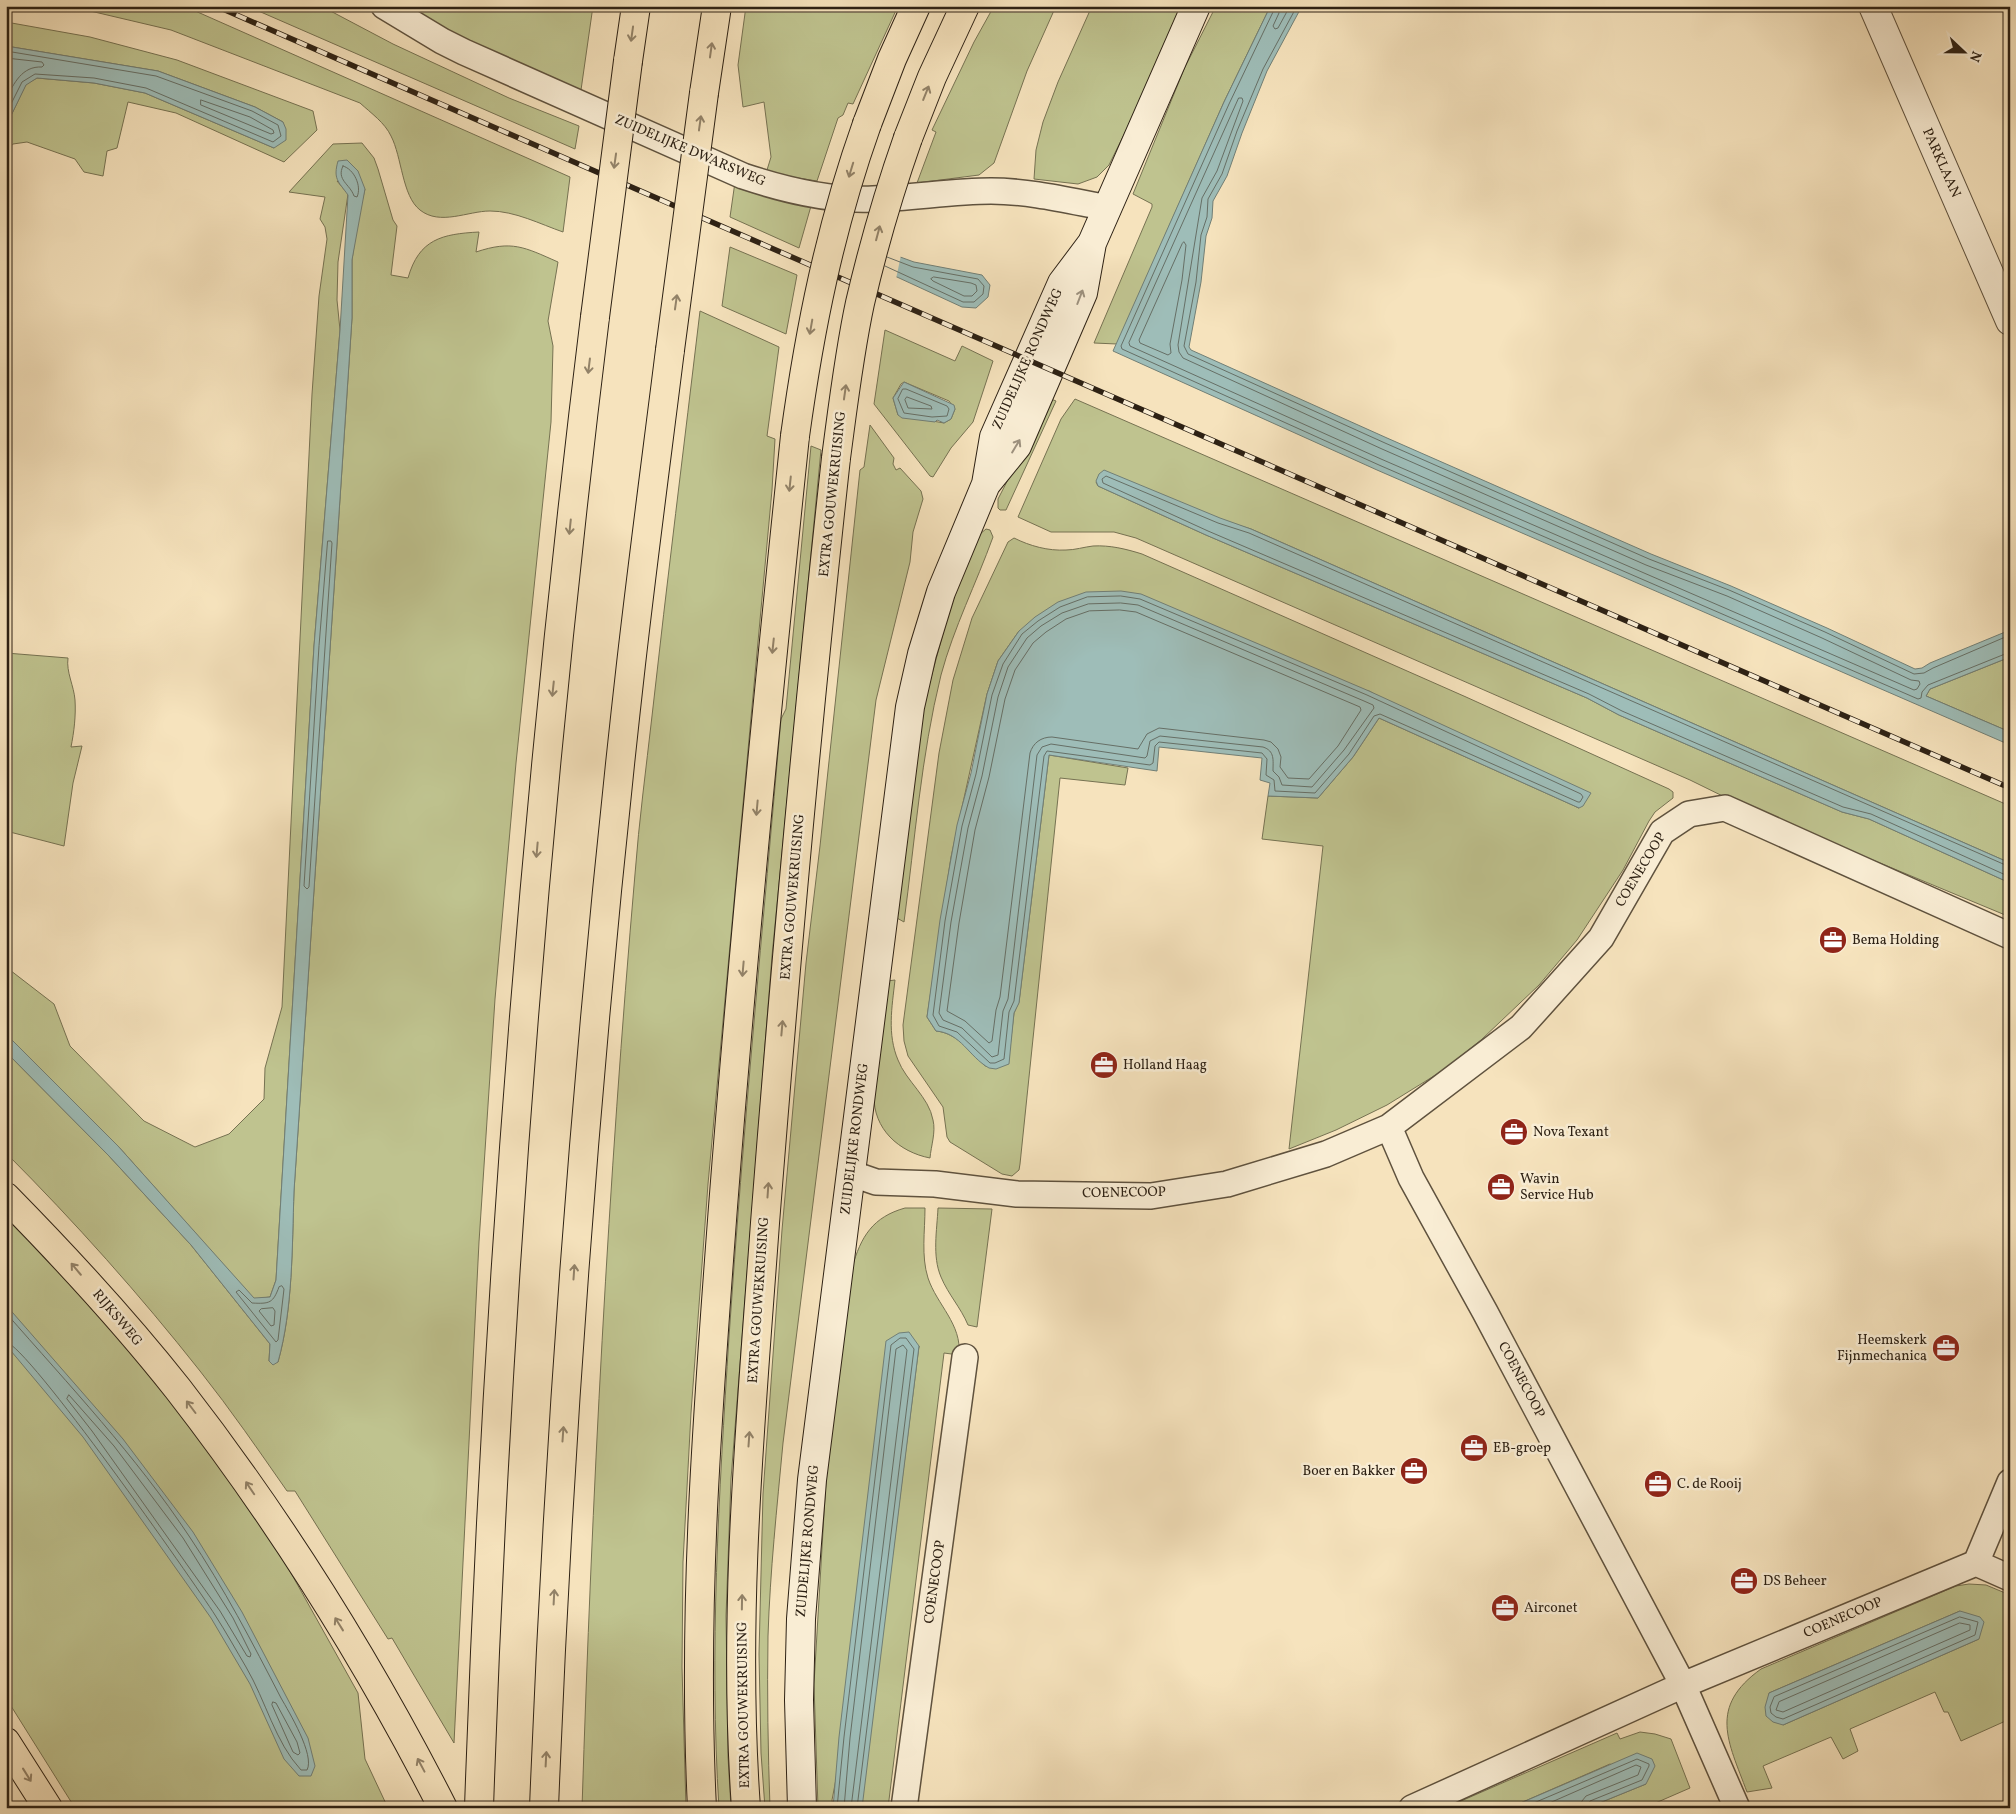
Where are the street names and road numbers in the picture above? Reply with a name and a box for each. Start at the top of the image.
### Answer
street label: ZUIDELIJKE DWARSWEG [612,111,768,191]
street label: PARKLAAN [1917,125,1965,201]
street label: ZUIDELIJKE RONDWEG [988,285,1068,433]
street label: EXTRA GOUWEKRUISING [815,410,851,578]
street label: EXTRA GOUWEKRUISING [776,813,810,981]
street label: COENECOOP [1611,829,1671,911]
street label: ZUIDELIJKE RONDWEG [836,1062,874,1216]
street label: COENECOOP [1082,1183,1166,1203]
street label: EXTRA GOUWEKRUISING [744,1216,774,1384]
street label: RIJKSWEG [88,1286,146,1350]
street label: COENECOOP [1493,1339,1549,1421]
street label: ZUIDELIJKE RONDWEG [792,1464,824,1618]
street label: COENECOOP [920,1539,950,1625]
street label: COENECOOP [1801,1593,1885,1643]
street label: EXTRA GOUWEKRUISING [733,1621,755,1789]

